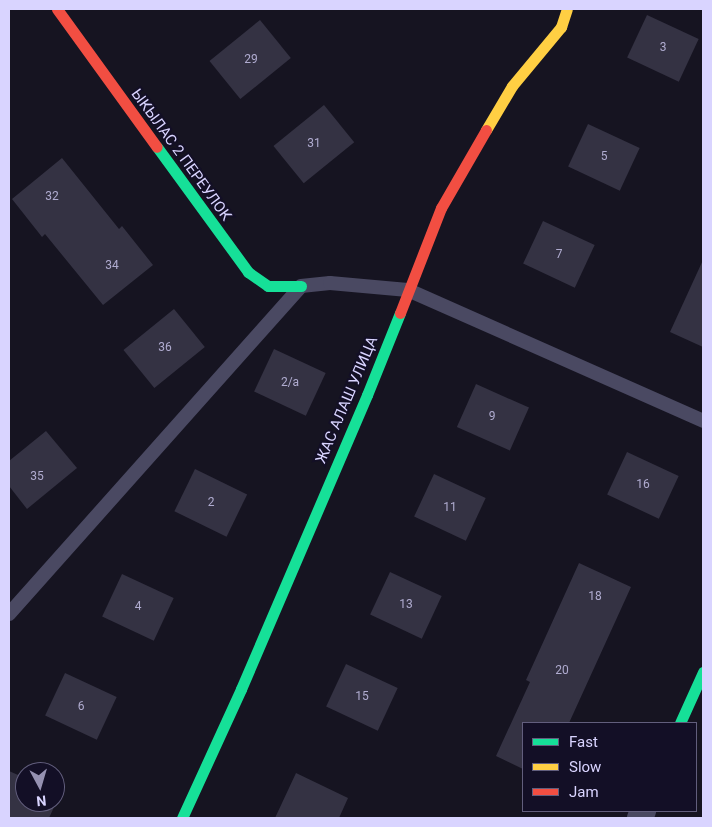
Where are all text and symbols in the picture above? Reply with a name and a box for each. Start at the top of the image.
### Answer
house number: 3 [660,41,666,55]
house number: 29 [244,53,258,67]
street label: ЫКЫЛАС 2 ПЕРЕУЛОК [127,86,235,224]
house number: 31 [307,137,321,151]
house number: 5 [601,150,607,164]
house number: 32 [45,190,59,204]
house number: 7 [556,248,562,262]
house number: 34 [105,259,119,273]
street label: ЖАС АЛАШ УЛИЦА [312,334,382,466]
house number: 36 [158,341,172,355]
house number: 2/a [281,376,299,390]
house number: 9 [489,410,495,424]
house number: 35 [30,470,44,484]
house number: 16 [636,478,650,492]
house number: 2 [208,496,214,510]
house number: 11 [443,501,457,515]
house number: 18 [588,590,602,604]
house number: 13 [399,598,413,612]
house number: 4 [135,600,141,614]
house number: 20 [555,664,569,678]
house number: 15 [355,690,369,704]
house number: 6 [78,700,84,714]
legend [522,722,697,812]
text: Fast [569,733,598,751]
text: Slow [569,758,601,776]
north arrow [15,762,65,812]
text: Jam [569,783,599,801]
text: N [36,792,47,809]

